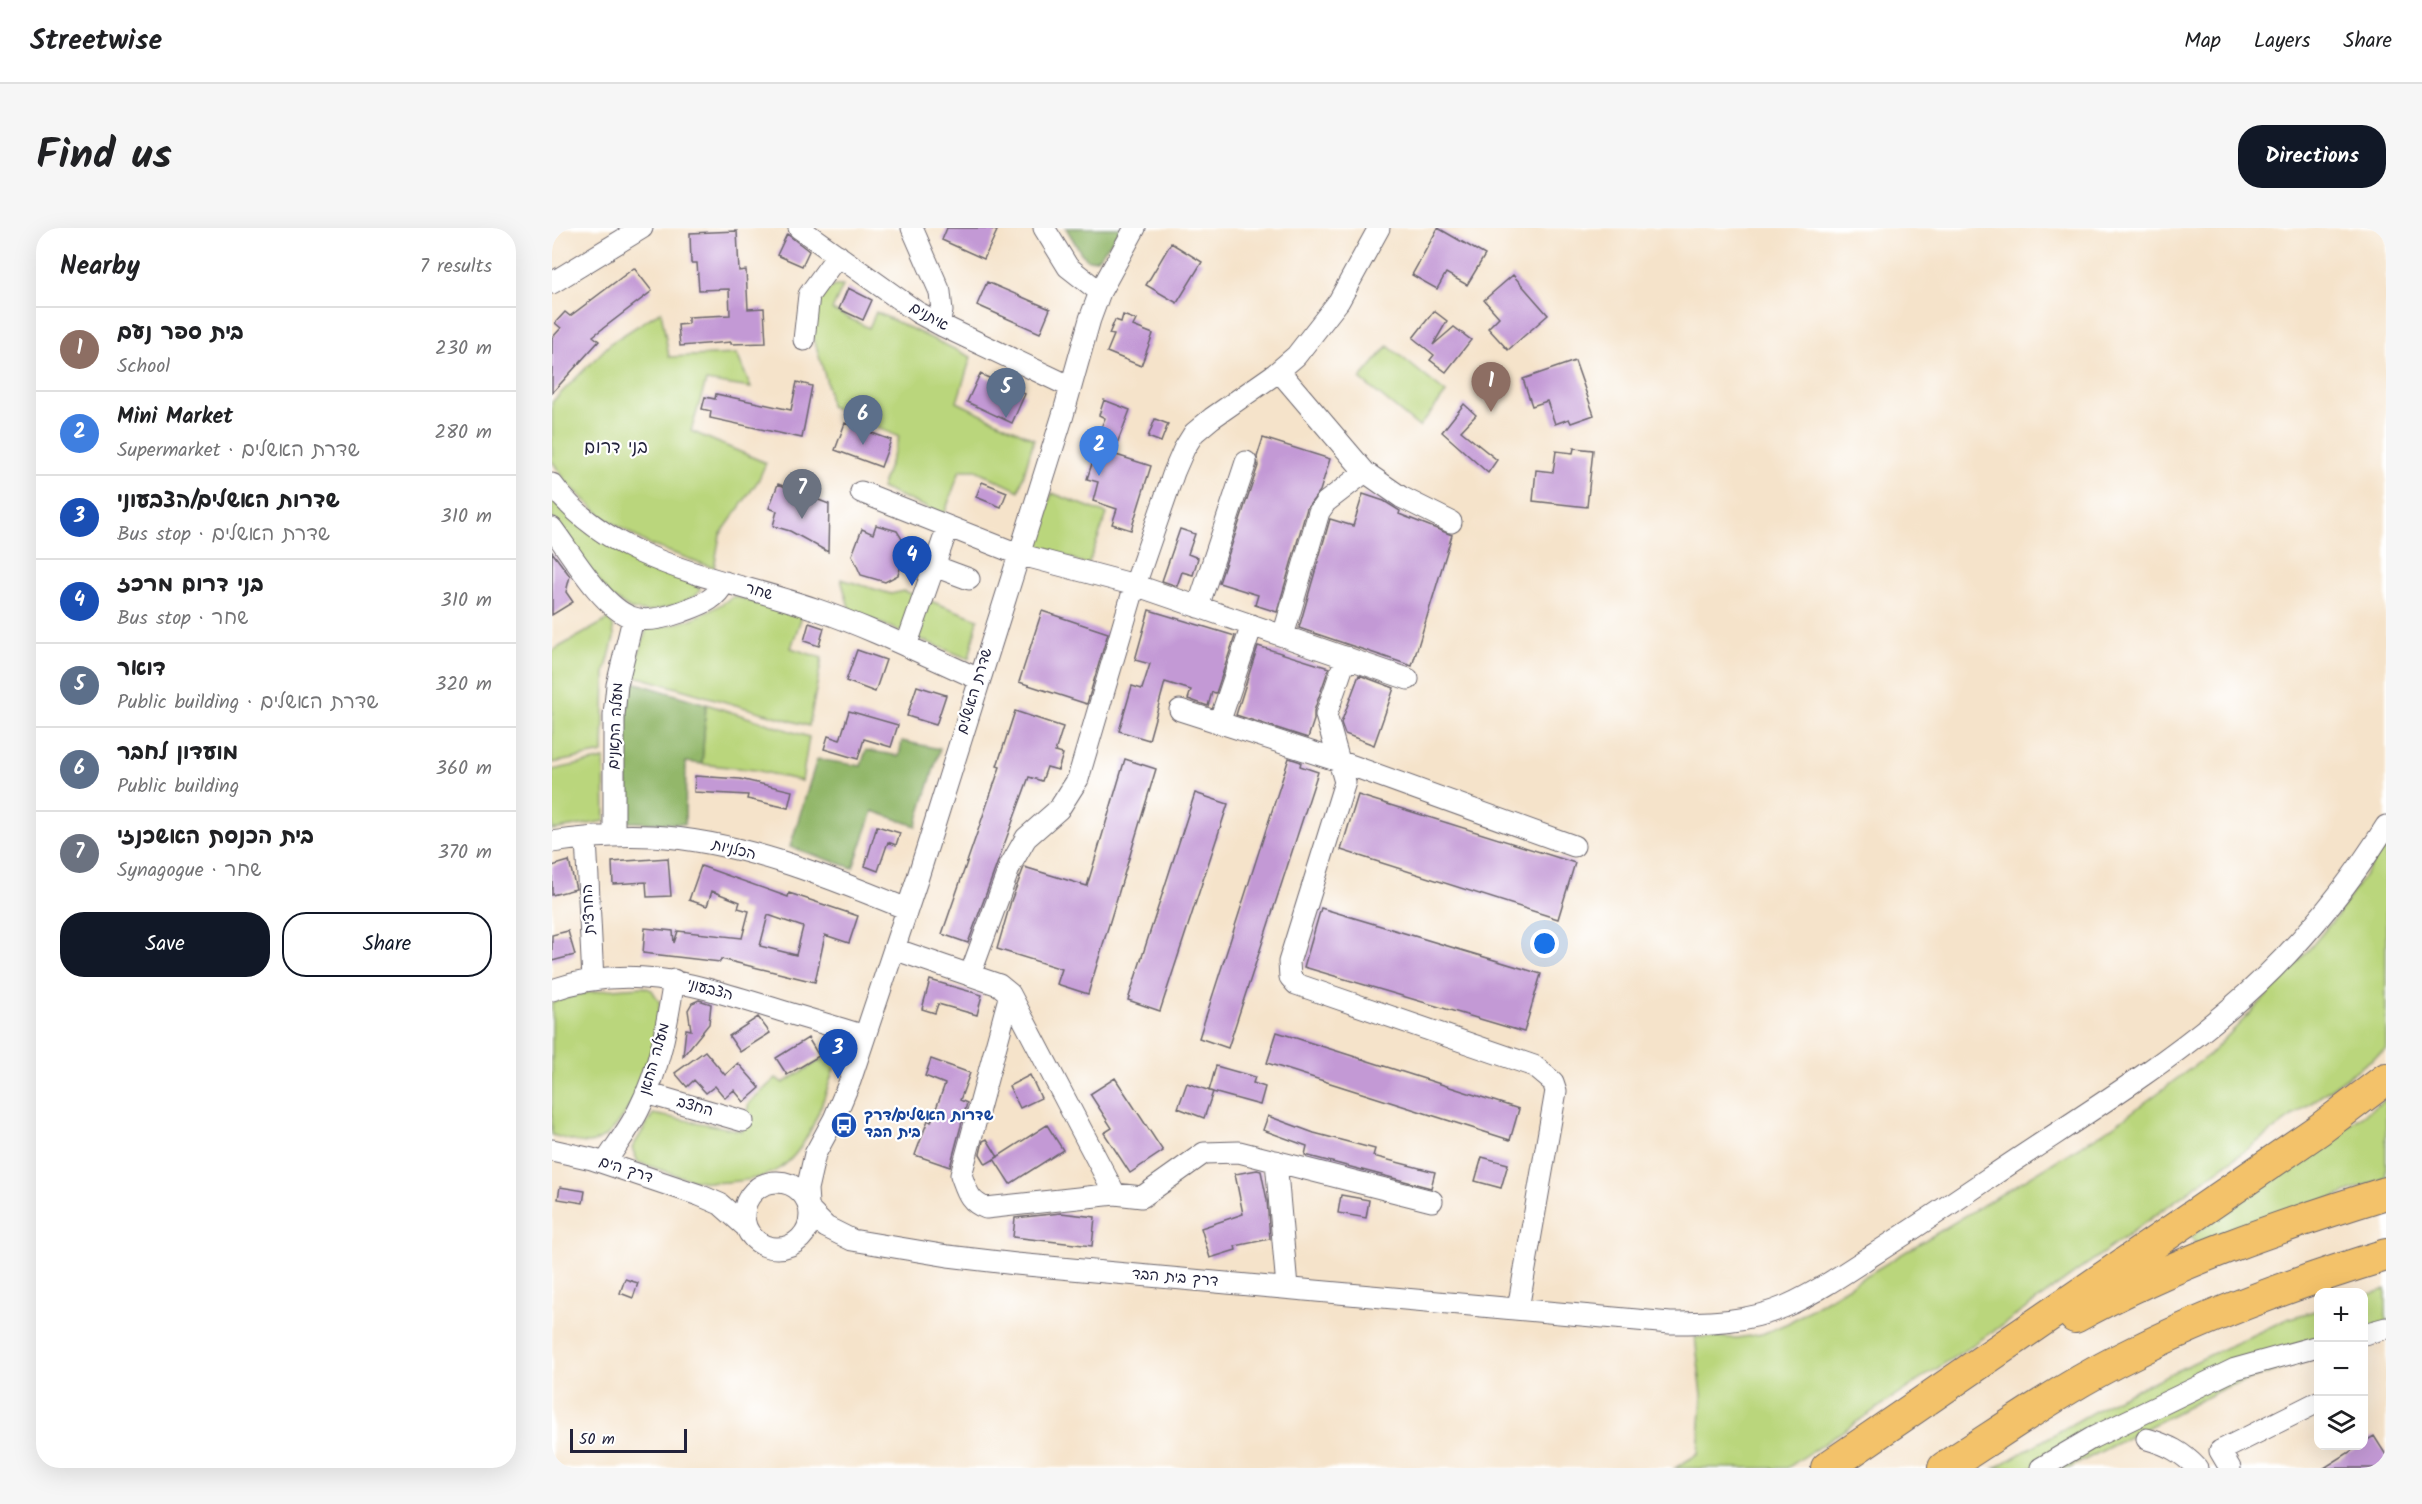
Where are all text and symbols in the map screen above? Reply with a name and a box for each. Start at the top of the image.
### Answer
text: Streetwise [30,19,162,64]
text: Map [2184,25,2221,58]
text: Layers [2254,25,2310,58]
text: Share [2343,25,2392,58]
text: Find us [36,123,172,190]
button: Directions [2238,125,2386,188]
text: Nearby [60,246,140,288]
text: 7 results [420,251,492,283]
street label: איתנים [905,296,953,338]
text: בית ספר נעם [117,316,244,351]
text: 1 [76,333,83,365]
text: 230 m [435,333,492,365]
text: School [117,351,170,383]
pin: 1 [1472,362,1510,412]
pin: 5 [986,368,1026,418]
pin: 6 [844,396,882,445]
text: Mini Market [117,400,233,435]
text: 2 [74,417,85,449]
text: 280 m [434,417,492,449]
pin: 2 [1080,426,1118,476]
district label: בני דרום [584,434,648,463]
text: Supermarket · שדרת האשלים [117,435,360,467]
pin: 7 [782,470,822,519]
text: שדרות האשלים/הצבעוני [117,484,340,519]
text: 3 [74,501,85,533]
text: 310 m [440,501,492,533]
text: Bus stop · שדרת האשלים [117,519,330,551]
pin: 4 [892,536,932,586]
text: בני דרום מרכז [117,568,264,603]
street label: שחר [742,576,776,608]
text: 4 [74,585,85,617]
text: 310 m [440,585,492,617]
text: Bus stop · שחר [117,603,249,635]
street label: שדרת האשלים [951,645,999,737]
text: דואר [117,652,166,687]
text: 5 [74,669,85,701]
text: 320 m [435,669,492,701]
street label: מעלה התאנים [602,682,630,770]
text: Public building · שדרת האשלים [117,687,379,719]
text: מועדון לחבר [117,736,238,771]
text: 6 [74,753,85,785]
text: 360 m [436,753,492,785]
text: Public building [117,771,239,803]
text: בית הכנסת האשכנזי [117,820,314,855]
street label: הכלניות [708,833,759,867]
text: 7 [75,837,84,869]
text: 370 m [437,837,492,869]
text: Synagogue · שחר [117,855,262,887]
street label: החרצית [576,883,602,936]
button: Save [60,912,270,977]
button: Share [282,912,492,977]
your location [1530,929,1559,958]
street label: הצבעוני [684,972,736,1008]
street label: מעלה החאן [633,1020,677,1098]
pin: 3 [818,1030,858,1079]
street label: החצב [674,1090,716,1124]
place label: שדרות האשלים/דרך בית הבד [864,1104,994,1145]
bus stop icon: שדרות האשלים/דרך בית הבד [829,1110,859,1140]
street label: דרך הים [596,1150,656,1190]
street label: דרך בית הבד [1131,1262,1219,1294]
map controls [2314,1288,2368,1450]
button: + [2314,1288,2368,1342]
button: − [2314,1342,2368,1396]
button: layers [2314,1396,2368,1450]
scale bar [570,1426,687,1454]
text: 50 m [579,1427,615,1452]

